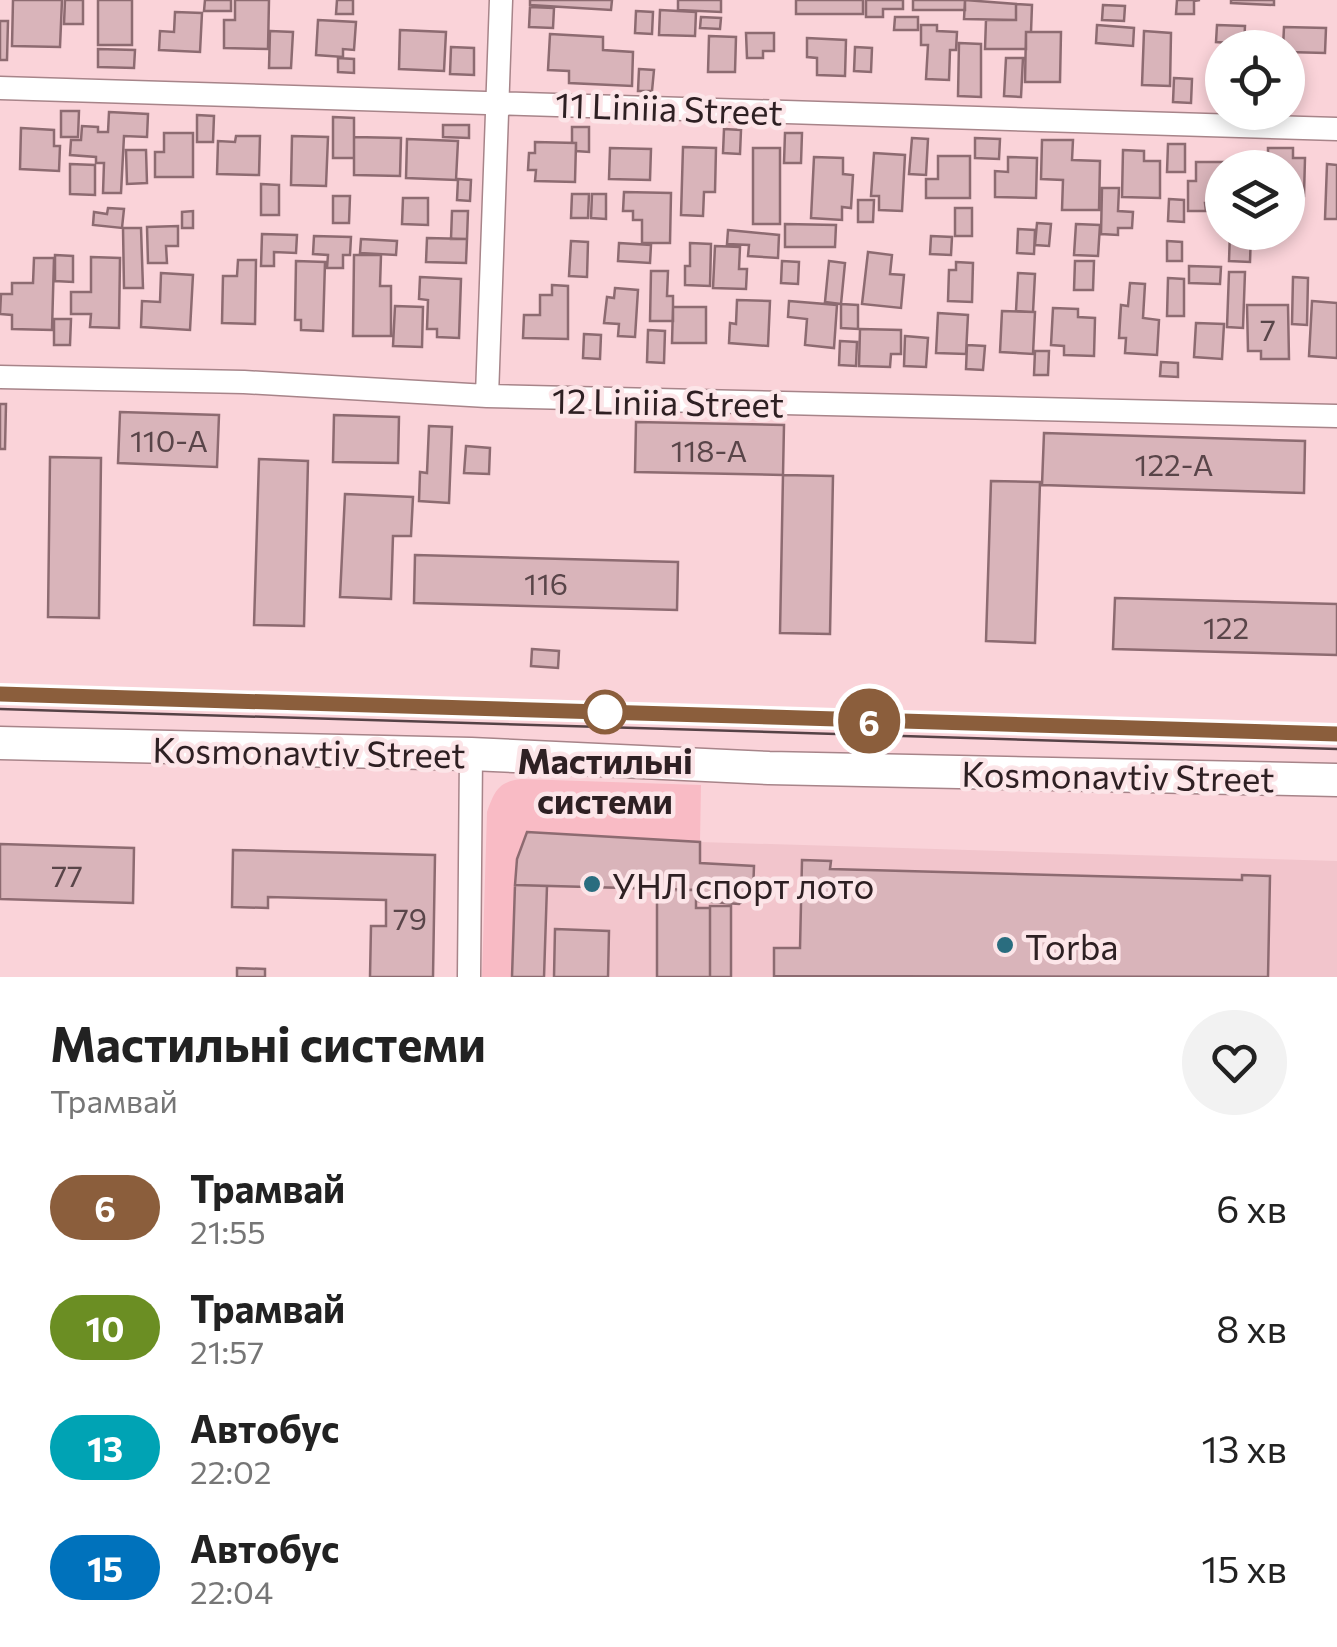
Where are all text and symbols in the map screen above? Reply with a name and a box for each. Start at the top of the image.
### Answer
map controls [1205,30,1305,250]
button: locate [1205,30,1305,130]
street label: 11 Liniia Street [554,82,784,132]
button: layers [1205,150,1305,250]
house number: 7 [1260,310,1276,347]
street label: 12 Liniia Street [552,377,784,425]
house number: 110-А [130,421,208,458]
house number: 118-А [671,431,747,468]
house number: 122-А [1135,445,1213,482]
house number: 116 [524,564,568,601]
house number: 122 [1203,608,1249,645]
line badge: 6 [836,688,902,754]
marker: Мастильні системи [584,691,626,733]
text: 6 [858,700,880,743]
street label: Kosmonavtiv Street [152,727,466,775]
place label: Мастильні системи [517,738,693,821]
street label: Kosmonavtiv Street [961,751,1275,799]
house number: 77 [51,856,83,893]
place label: УНЛ спорт лото [612,863,874,906]
marker: УНЛ спорт лото [581,873,603,895]
house number: 79 [393,899,427,936]
place label: Torba [1025,924,1119,967]
marker: Torba [994,934,1016,956]
button: heart [1182,1010,1287,1115]
text: Мастильні системи [50,1013,486,1072]
text: Трамвай [50,1080,178,1120]
text: Трамвай [190,1164,345,1211]
text: 6 хв [1216,1184,1287,1231]
text: 6 [94,1186,116,1229]
text: 21:55 [190,1211,266,1251]
text: Трамвай [190,1284,345,1331]
text: 8 хв [1216,1304,1287,1351]
text: 10 [85,1306,125,1349]
text: 21:57 [190,1331,264,1371]
text: Автобус [190,1404,340,1451]
text: 13 хв [1201,1424,1287,1471]
text: 13 [87,1426,123,1469]
text: 22:02 [190,1451,272,1491]
text: Автобус [190,1524,340,1571]
text: 15 хв [1201,1544,1287,1591]
text: 15 [87,1546,123,1589]
text: 22:04 [190,1571,273,1611]

